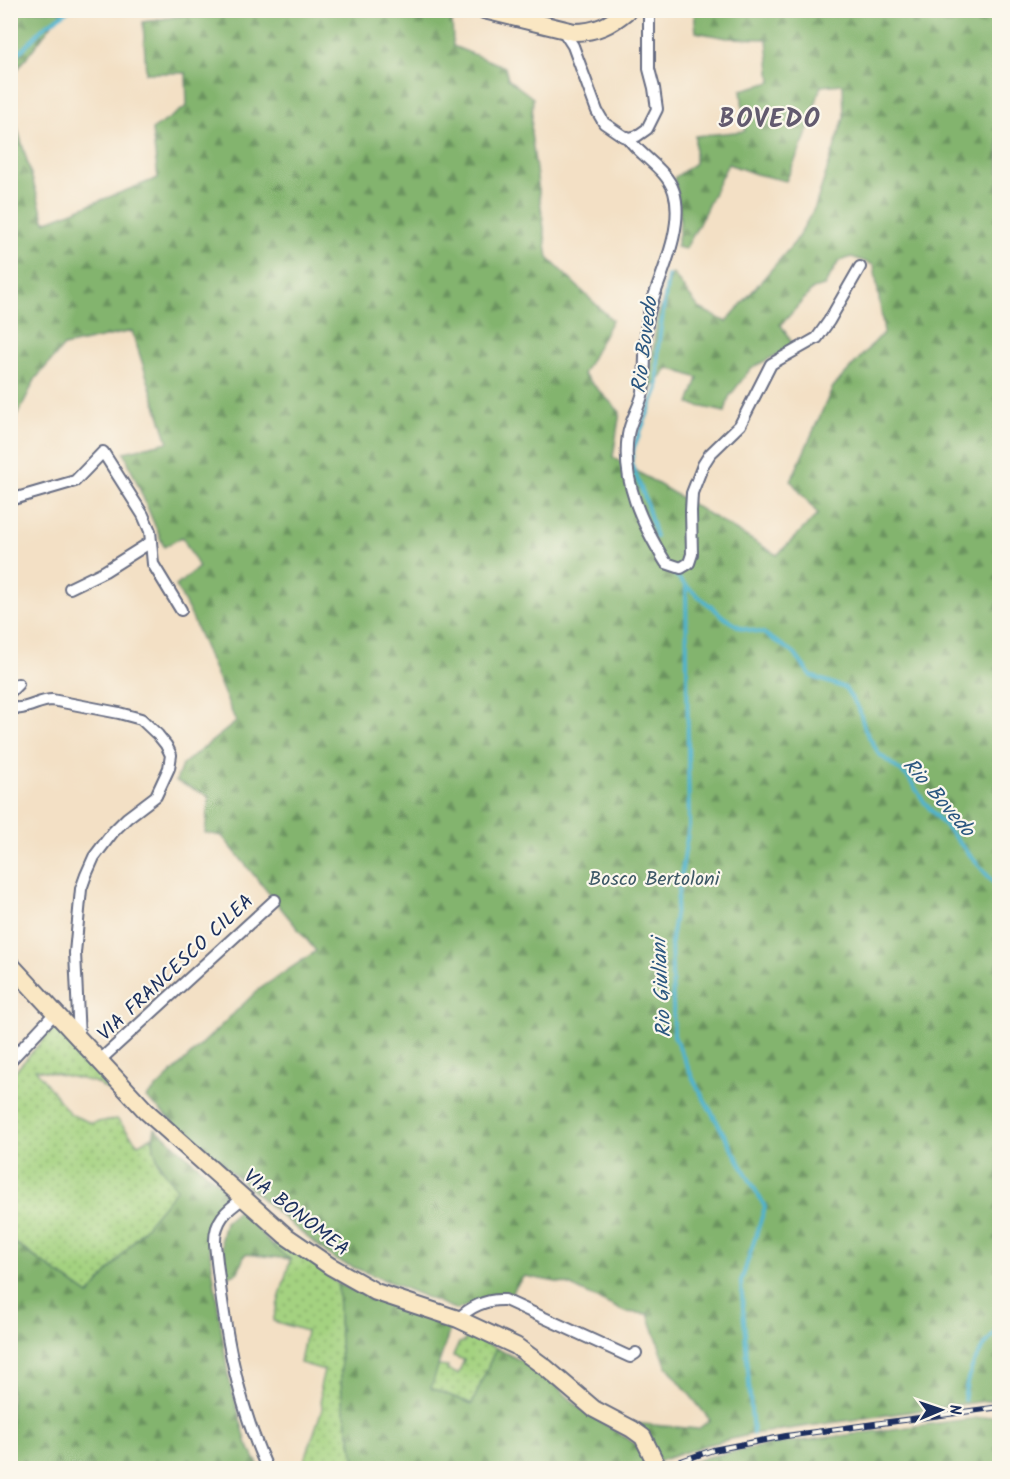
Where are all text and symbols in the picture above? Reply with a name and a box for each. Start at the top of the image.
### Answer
district label: BOVEDO [719,99,821,141]
water label: Rio Bovedo [623,294,668,395]
water label: Rio Bovedo [894,751,983,846]
park label: Bosco Bertoloni [589,864,721,896]
street label: VIA FRANCESCO CILEA [91,887,262,1050]
water label: Rio Giuliani [643,933,682,1038]
street label: VIA BONOMEA [236,1162,356,1265]
north arrow [911,1380,971,1440]
text: N [942,1404,967,1415]

